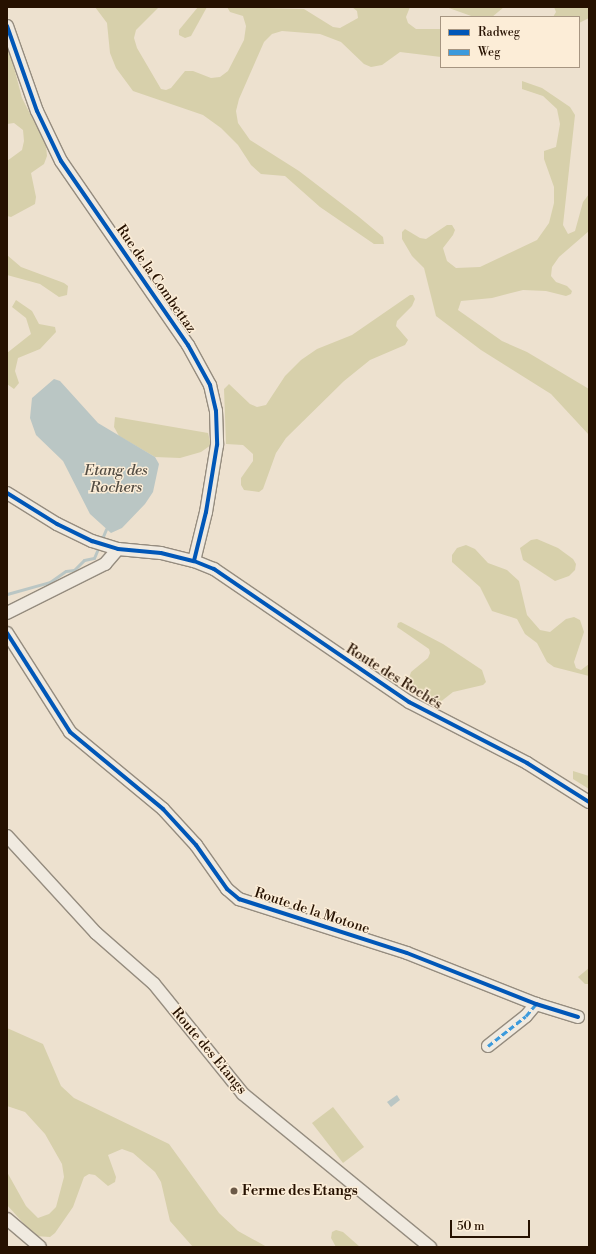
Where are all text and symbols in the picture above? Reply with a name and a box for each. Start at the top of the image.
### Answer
legend [440,16,580,68]
text: Radweg [478,25,520,40]
text: Weg [478,45,500,60]
street label: Rue de la Combettaz [112,222,200,336]
water label: Etang des Rochers [84,461,148,496]
street label: Route des Rochés [343,641,445,713]
street label: Route de la Motone [252,884,372,938]
street label: Route des Etangs [168,1004,250,1098]
place label: Ferme des Etangs [242,1183,358,1199]
marker: Ferme des Etangs [229,1186,239,1196]
scale bar [452,1212,532,1238]
text: 50 m [457,1219,485,1234]

